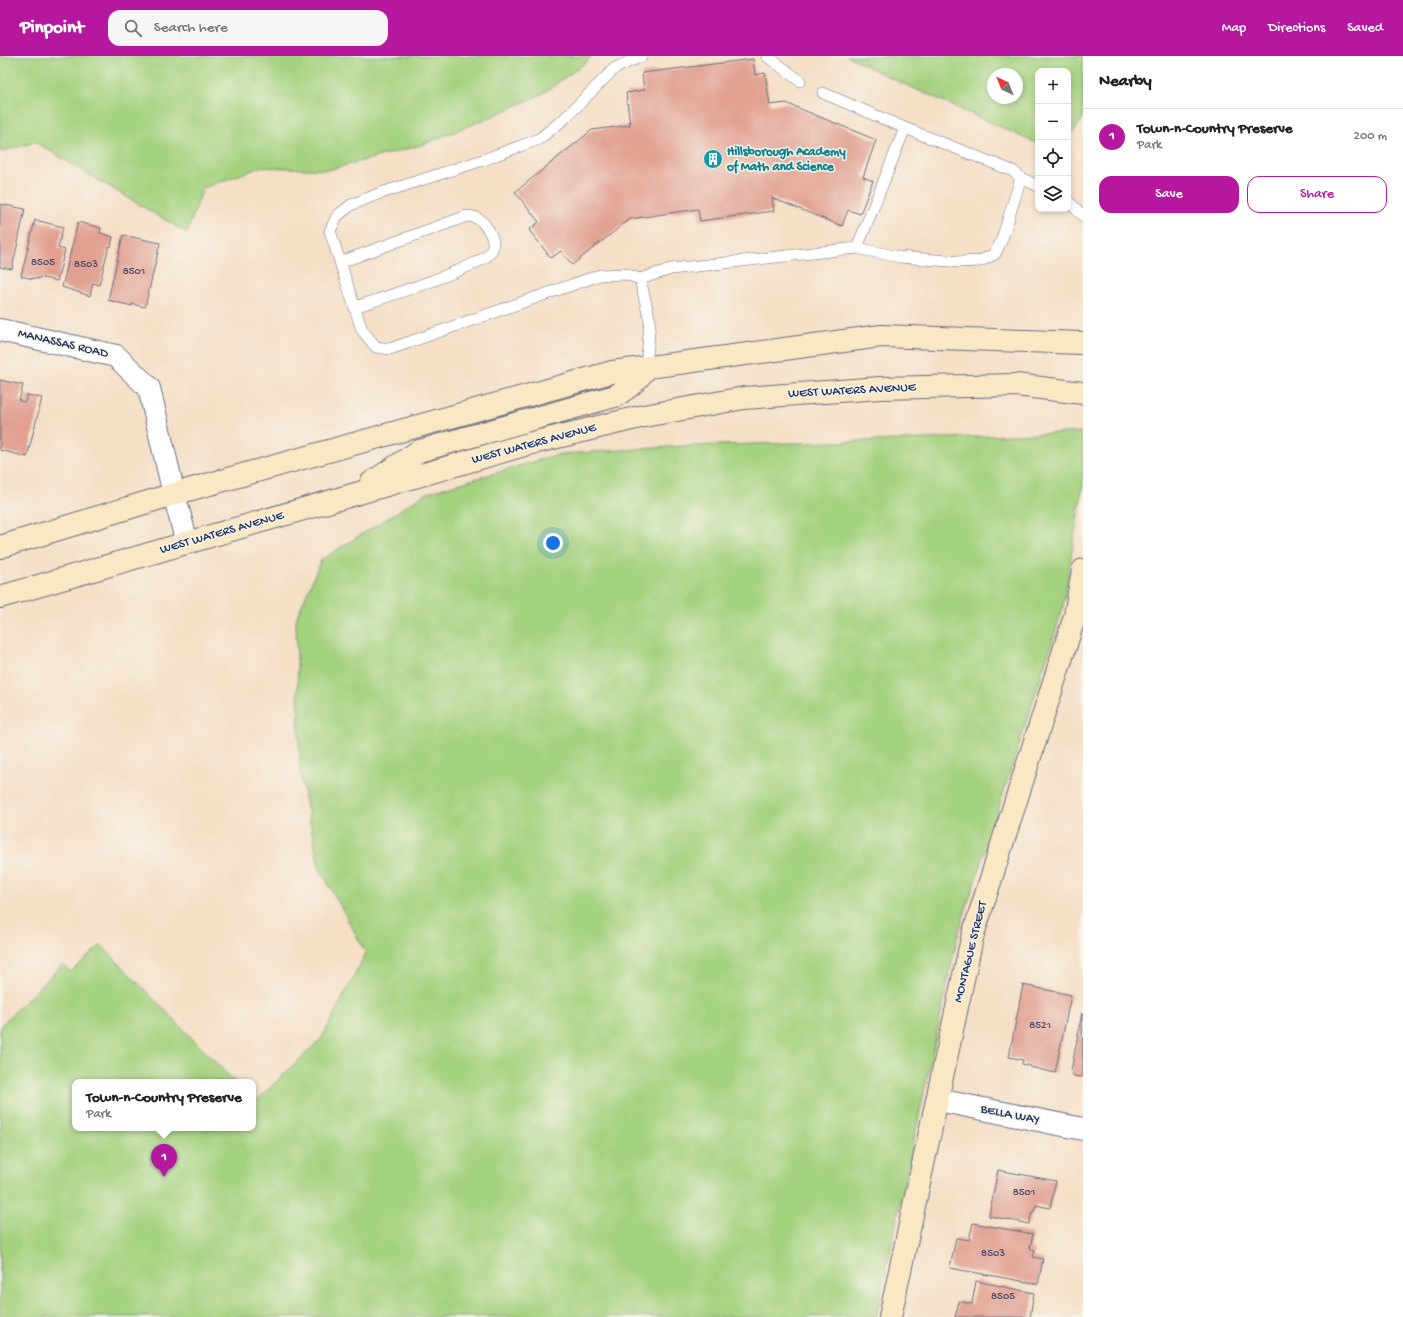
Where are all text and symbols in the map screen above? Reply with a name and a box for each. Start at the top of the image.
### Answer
search box [108,10,388,46]
text: Pinpoint [20,17,84,40]
icon: search [122,17,144,39]
text: Search here [154,19,228,37]
text: Map [1222,20,1246,37]
text: Directions [1268,20,1325,37]
text: Saved [1347,20,1383,37]
north arrow [987,68,1023,104]
map controls [1035,68,1071,212]
button: + [1035,68,1071,104]
text: Nearby [1099,72,1152,92]
button: − [1035,104,1071,140]
text: Town-n-Country Preserve [1137,120,1293,138]
text: 1 [1109,129,1115,144]
text: 200 m [1354,129,1387,144]
text: Park [1137,138,1162,153]
button: locate [1035,140,1071,176]
place label: Hillsborough Academy of Math and Science [726,145,846,175]
building icon: Hillsborough Academy of Math and Science [702,148,724,170]
button: layers [1035,176,1071,212]
button: Save [1099,176,1239,213]
button: Share [1247,176,1387,213]
house number: 8505 [31,257,55,269]
house number: 8503 [74,259,98,271]
house number: 8501 [123,266,145,278]
street label: MANASSAS ROAD [16,326,110,362]
street label: WEST WATERS AVENUE [788,380,917,402]
street label: WEST WATERS AVENUE [470,420,599,468]
street label: WEST WATERS AVENUE [158,508,286,558]
your location [543,533,563,553]
street label: MONTAGUE STREET [951,899,991,1004]
house number: 8521 [1029,1020,1051,1032]
popup [72,1079,256,1131]
text: Town-n-Country Preserve [86,1089,242,1107]
street label: BELLA WAY [978,1102,1041,1128]
text: Park [86,1107,111,1122]
pin: 1 [151,1144,177,1177]
house number: 8501 [1013,1187,1035,1199]
house number: 8503 [981,1248,1005,1260]
house number: 8505 [991,1291,1015,1303]

